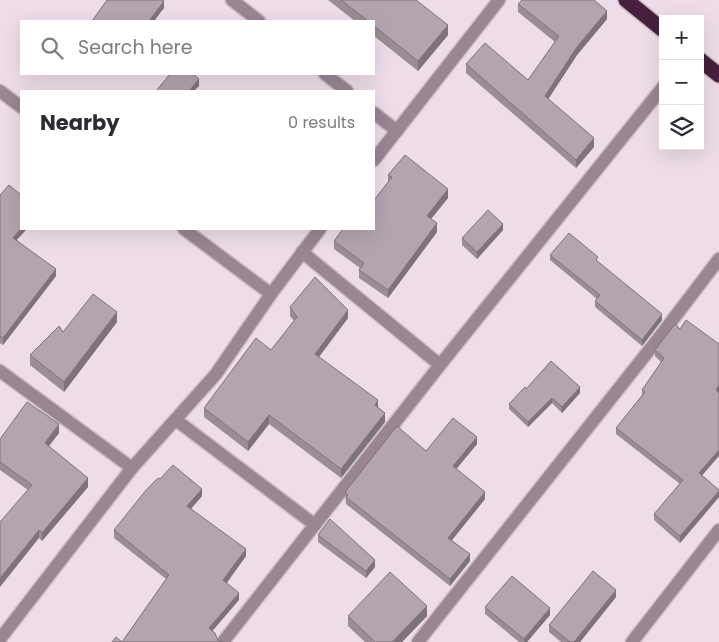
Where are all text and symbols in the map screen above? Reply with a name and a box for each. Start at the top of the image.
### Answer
map controls [659,15,704,150]
button: + [659,15,704,60]
search box [20,20,375,75]
icon: search [38,34,66,62]
text: Search here [78,34,192,61]
button: − [659,60,704,105]
button: layers [659,105,704,150]
text: Nearby [40,108,120,137]
text: 0 results [288,111,355,134]

